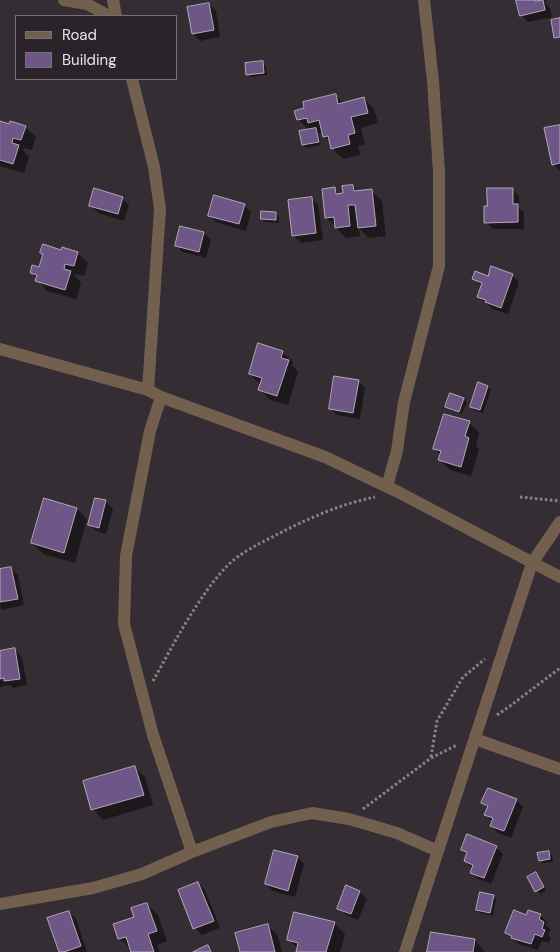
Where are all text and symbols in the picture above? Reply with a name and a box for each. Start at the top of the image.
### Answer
legend [15,15,178,80]
text: Road [62,25,97,45]
text: Building [62,50,117,70]

